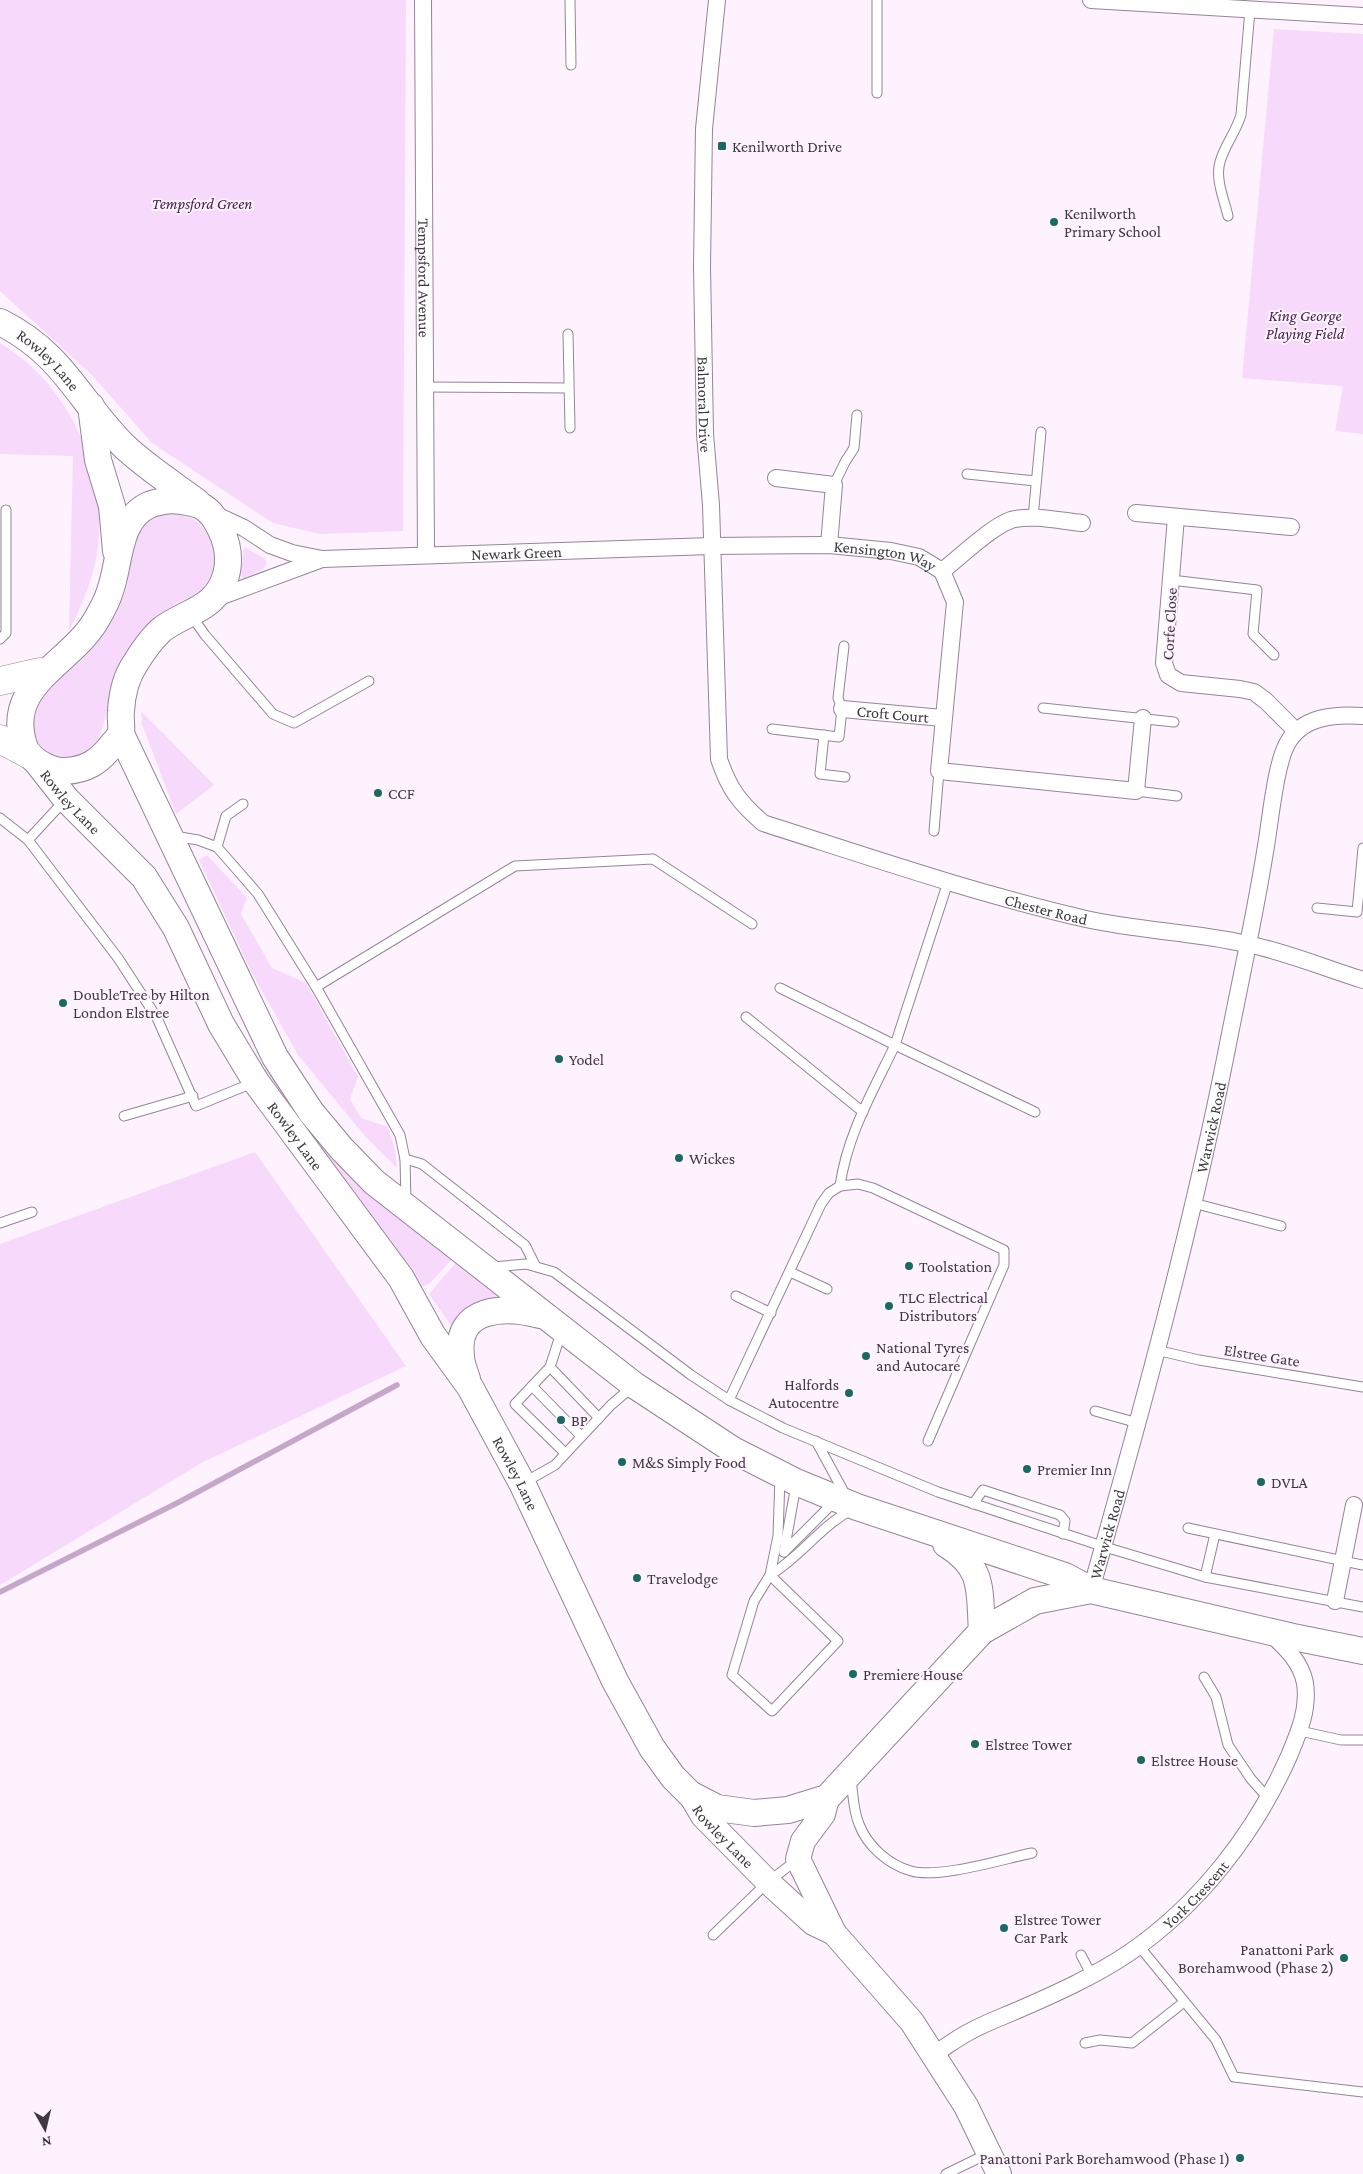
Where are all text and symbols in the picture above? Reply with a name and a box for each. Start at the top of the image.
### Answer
place label: Kenilworth Drive [732,138,842,155]
marker: Kenilworth Drive [716,140,728,152]
park label: Tempsford Green [152,195,252,213]
place label: Kenilworth Primary School [1064,205,1161,241]
marker: Kenilworth Primary School [1048,216,1060,228]
street label: Tempsford Avenue [414,218,433,338]
park label: King George Playing Field [1266,307,1345,343]
street label: Rowley Lane [14,326,83,394]
street label: Balmoral Drive [695,356,715,453]
street label: Kensington Way [833,538,940,576]
street label: Newark Green [471,543,563,563]
street label: Corfe Close [1159,587,1180,661]
street label: Croft Court [856,702,930,726]
street label: Rowley Lane [37,766,104,838]
place label: CCF [388,785,415,802]
marker: CCF [372,787,384,799]
street label: Chester Road [1003,891,1090,928]
place label: DoubleTree by Hilton London Elstree [73,986,210,1021]
marker: DoubleTree by Hilton London Elstree [57,997,69,1009]
place label: Yodel [569,1051,604,1068]
marker: Yodel [553,1053,565,1065]
street label: Warwick Road [1193,1080,1229,1175]
street label: Rowley Lane [264,1098,326,1174]
place label: Wickes [689,1150,735,1167]
marker: Wickes [673,1152,685,1164]
place label: Toolstation [919,1258,992,1275]
marker: Toolstation [903,1260,915,1272]
place label: TLC Electrical Distributors [899,1289,988,1324]
marker: TLC Electrical Distributors [883,1300,895,1312]
place label: National Tyres and Autocare [876,1339,969,1374]
street label: Elstree Gate [1223,1341,1301,1370]
marker: National Tyres and Autocare [860,1350,872,1362]
place label: Halfords Autocentre [769,1376,839,1411]
marker: Halfords Autocentre [843,1387,855,1399]
place label: BP [571,1412,588,1429]
marker: BP [555,1414,567,1426]
street label: Rowley Lane [489,1433,542,1513]
place label: M&S Simply Food [632,1454,747,1472]
marker: M&S Simply Food [616,1456,628,1468]
place label: Premier Inn [1037,1461,1113,1478]
marker: Premier Inn [1021,1463,1033,1475]
place label: DVLA [1271,1474,1309,1491]
marker: DVLA [1255,1476,1267,1488]
street label: Warwick Road [1086,1487,1128,1581]
place label: Travelodge [647,1570,718,1588]
marker: Travelodge [631,1572,643,1584]
place label: Premiere House [863,1666,963,1683]
marker: Premiere House [847,1668,859,1680]
place label: Elstree Tower [985,1736,1073,1753]
marker: Elstree Tower [969,1738,981,1750]
place label: Elstree House [1151,1752,1238,1769]
marker: Elstree House [1135,1754,1147,1766]
street label: Rowley Lane [689,1802,757,1871]
street label: York Crescent [1160,1857,1232,1932]
place label: Elstree Tower Car Park [1014,1911,1102,1946]
marker: Elstree Tower Car Park [998,1922,1010,1934]
place label: Panattoni Park Borehamwood (Phase 2) [1178,1941,1334,1977]
marker: Panattoni Park Borehamwood (Phase 2) [1338,1952,1350,1964]
north arrow [20,2104,70,2154]
text: N [41,2133,53,2151]
place label: Panattoni Park Borehamwood (Phase 1) [979,2150,1230,2168]
marker: Panattoni Park Borehamwood (Phase 1) [1234,2152,1246,2164]

